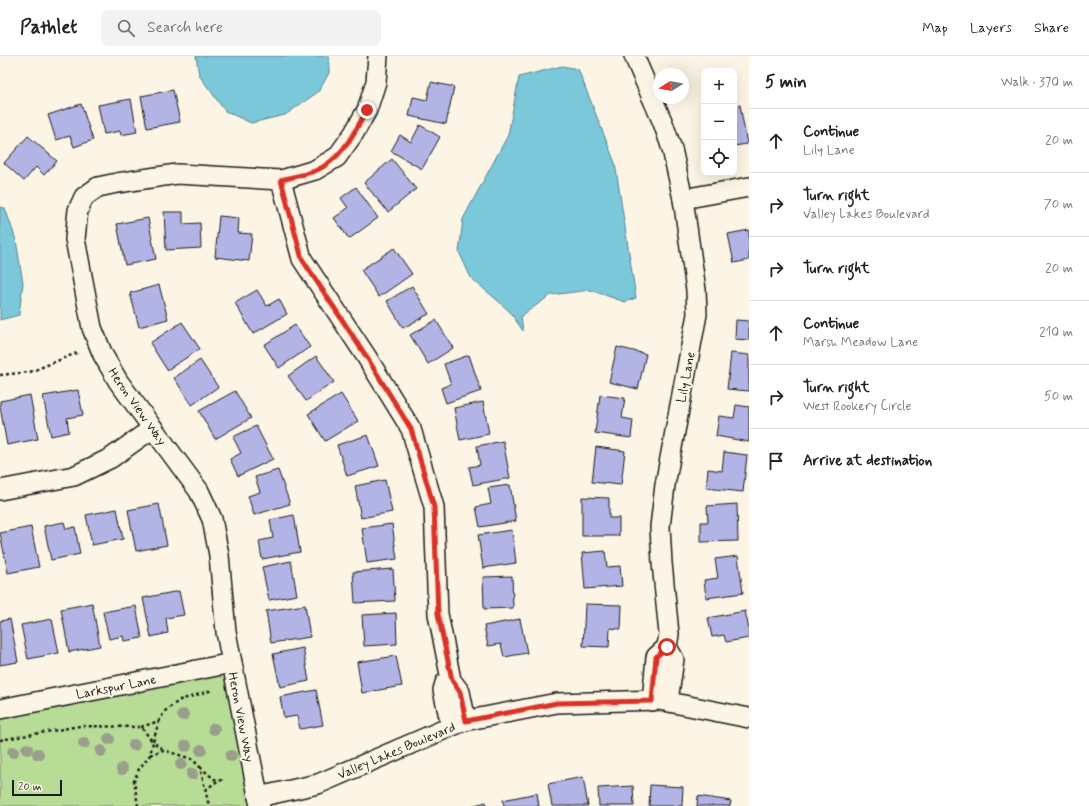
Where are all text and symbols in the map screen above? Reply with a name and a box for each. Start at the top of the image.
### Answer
search box [101,10,381,46]
text: Pathlet [20,15,77,40]
icon: search [115,17,137,39]
text: Search here [147,18,223,38]
text: Map [922,19,948,37]
text: Layers [970,19,1012,37]
text: Share [1034,19,1069,37]
north arrow [653,68,689,104]
map controls [701,68,737,176]
button: + [701,68,737,104]
text: 5 min [765,71,807,93]
text: Walk · 370 m [1001,74,1073,91]
route end [358,101,376,119]
button: − [701,104,737,140]
text: Continue [803,122,859,142]
icon: ahead [765,130,787,152]
text: 20 m [1045,132,1073,149]
button: locate [701,140,737,176]
text: Lily Lane [803,142,855,159]
text: Turn right [803,186,870,206]
icon: right [765,194,787,216]
text: 70 m [1044,196,1073,213]
text: Valley Lakes Boulevard [803,206,929,223]
icon: right [765,258,787,280]
text: Turn right [803,259,870,279]
text: 20 m [1045,260,1073,277]
text: Continue [803,314,859,334]
icon: ahead [765,322,787,344]
text: 210 m [1039,324,1073,341]
text: Marsh Meadow Lane [803,334,918,351]
street label: Lily Lane [673,350,700,404]
street label: Heron View Way [104,365,170,449]
text: Turn right [803,378,870,398]
icon: right [765,386,787,408]
text: 50 m [1044,388,1073,405]
text: West Rookery Circle [803,398,911,415]
icon: arrive [765,450,787,472]
text: Arrive at destination [803,451,932,471]
route start [658,638,676,656]
street label: Larkspur Lane [75,671,158,704]
street label: Heron View Way [223,671,258,764]
street label: Valley Lakes Boulevard [335,719,458,784]
scale bar [12,778,62,797]
text: 20 m [18,780,41,794]

